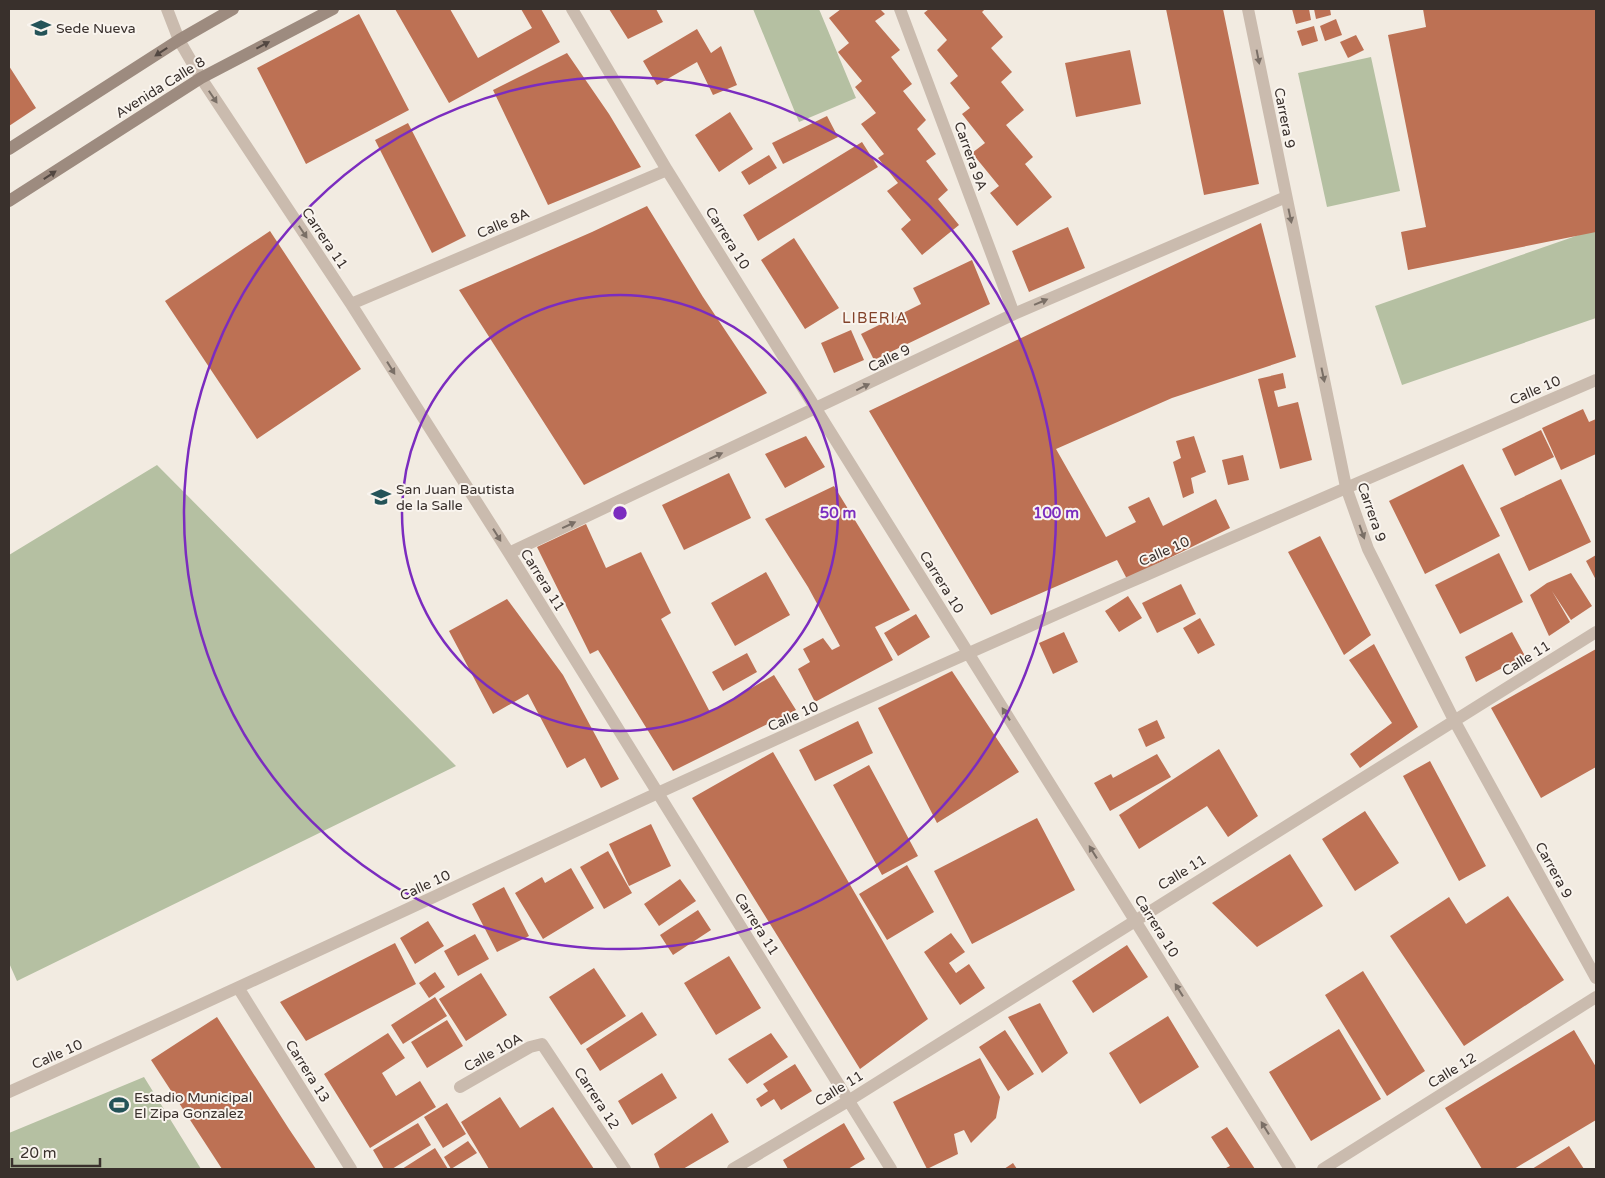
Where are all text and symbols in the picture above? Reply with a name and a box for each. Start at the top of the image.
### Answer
school or university icon: Sede Nueva [30,17,52,39]
place label: Sede Nueva [56,20,136,37]
one-way arrow [256,41,271,49]
one-way arrow [154,47,168,56]
one-way arrow [1254,49,1262,65]
street label: Avenida Calle 8 [112,53,208,122]
street label: Carrera 9 [1270,86,1299,150]
one-way arrow [208,90,218,103]
street label: Carrera 9A [950,119,991,193]
one-way arrow [43,170,56,179]
street label: Carrera 11 [298,204,351,272]
street label: Carrera 10 [702,204,754,273]
street label: Calle 8A [474,205,532,242]
one-way arrow [1286,208,1294,224]
one-way arrow [298,225,308,239]
one-way arrow [1034,298,1048,306]
district label: LIBERIA [842,309,908,327]
street label: Calle 9 [865,341,913,376]
one-way arrow [387,362,396,375]
one-way arrow [1319,367,1327,383]
street label: Calle 10 [1507,372,1563,409]
one-way arrow [856,383,870,391]
one-way arrow [709,452,723,460]
street label: Carrera 9 [1353,480,1390,544]
place label: San Juan Bautista de la Salle [396,481,515,514]
school or university icon: San Juan Bautista de la Salle [370,486,392,508]
centre of rings [611,504,629,522]
text: 50 m [820,504,856,522]
text: 100 m [1033,504,1079,522]
one-way arrow [561,521,576,529]
one-way arrow [1358,525,1366,540]
one-way arrow [493,529,502,542]
street label: Calle 10 [1136,533,1192,570]
street label: Carrera 11 [517,546,568,615]
street label: Carrera 10 [916,548,968,617]
street label: Calle 11 [1499,637,1554,680]
street label: Calle 10 [765,698,821,735]
one-way arrow [1001,708,1011,721]
street label: Carrera 9 [1531,839,1576,901]
one-way arrow [1088,845,1097,859]
street label: Calle 11 [1155,851,1210,894]
street label: Calle 10 [397,866,453,905]
street label: Carrera 11 [731,890,782,959]
street label: Carrera 10 [1131,892,1183,961]
one-way arrow [1174,983,1184,996]
street label: Calle 10A [461,1029,525,1075]
street label: Calle 10 [29,1036,85,1073]
street label: Carrera 13 [282,1037,333,1106]
street label: Calle 12 [1425,1049,1480,1092]
street label: Carrera 12 [570,1064,623,1132]
street label: Calle 11 [812,1067,867,1110]
place label: Estadio Municipal El Zipa Gonzalez [134,1089,252,1122]
sports icon: Estadio Municipal El Zipa Gonzalez [108,1094,130,1116]
one-way arrow [1260,1121,1269,1134]
scale bar [12,1136,100,1168]
text: 20 m [20,1144,57,1162]

